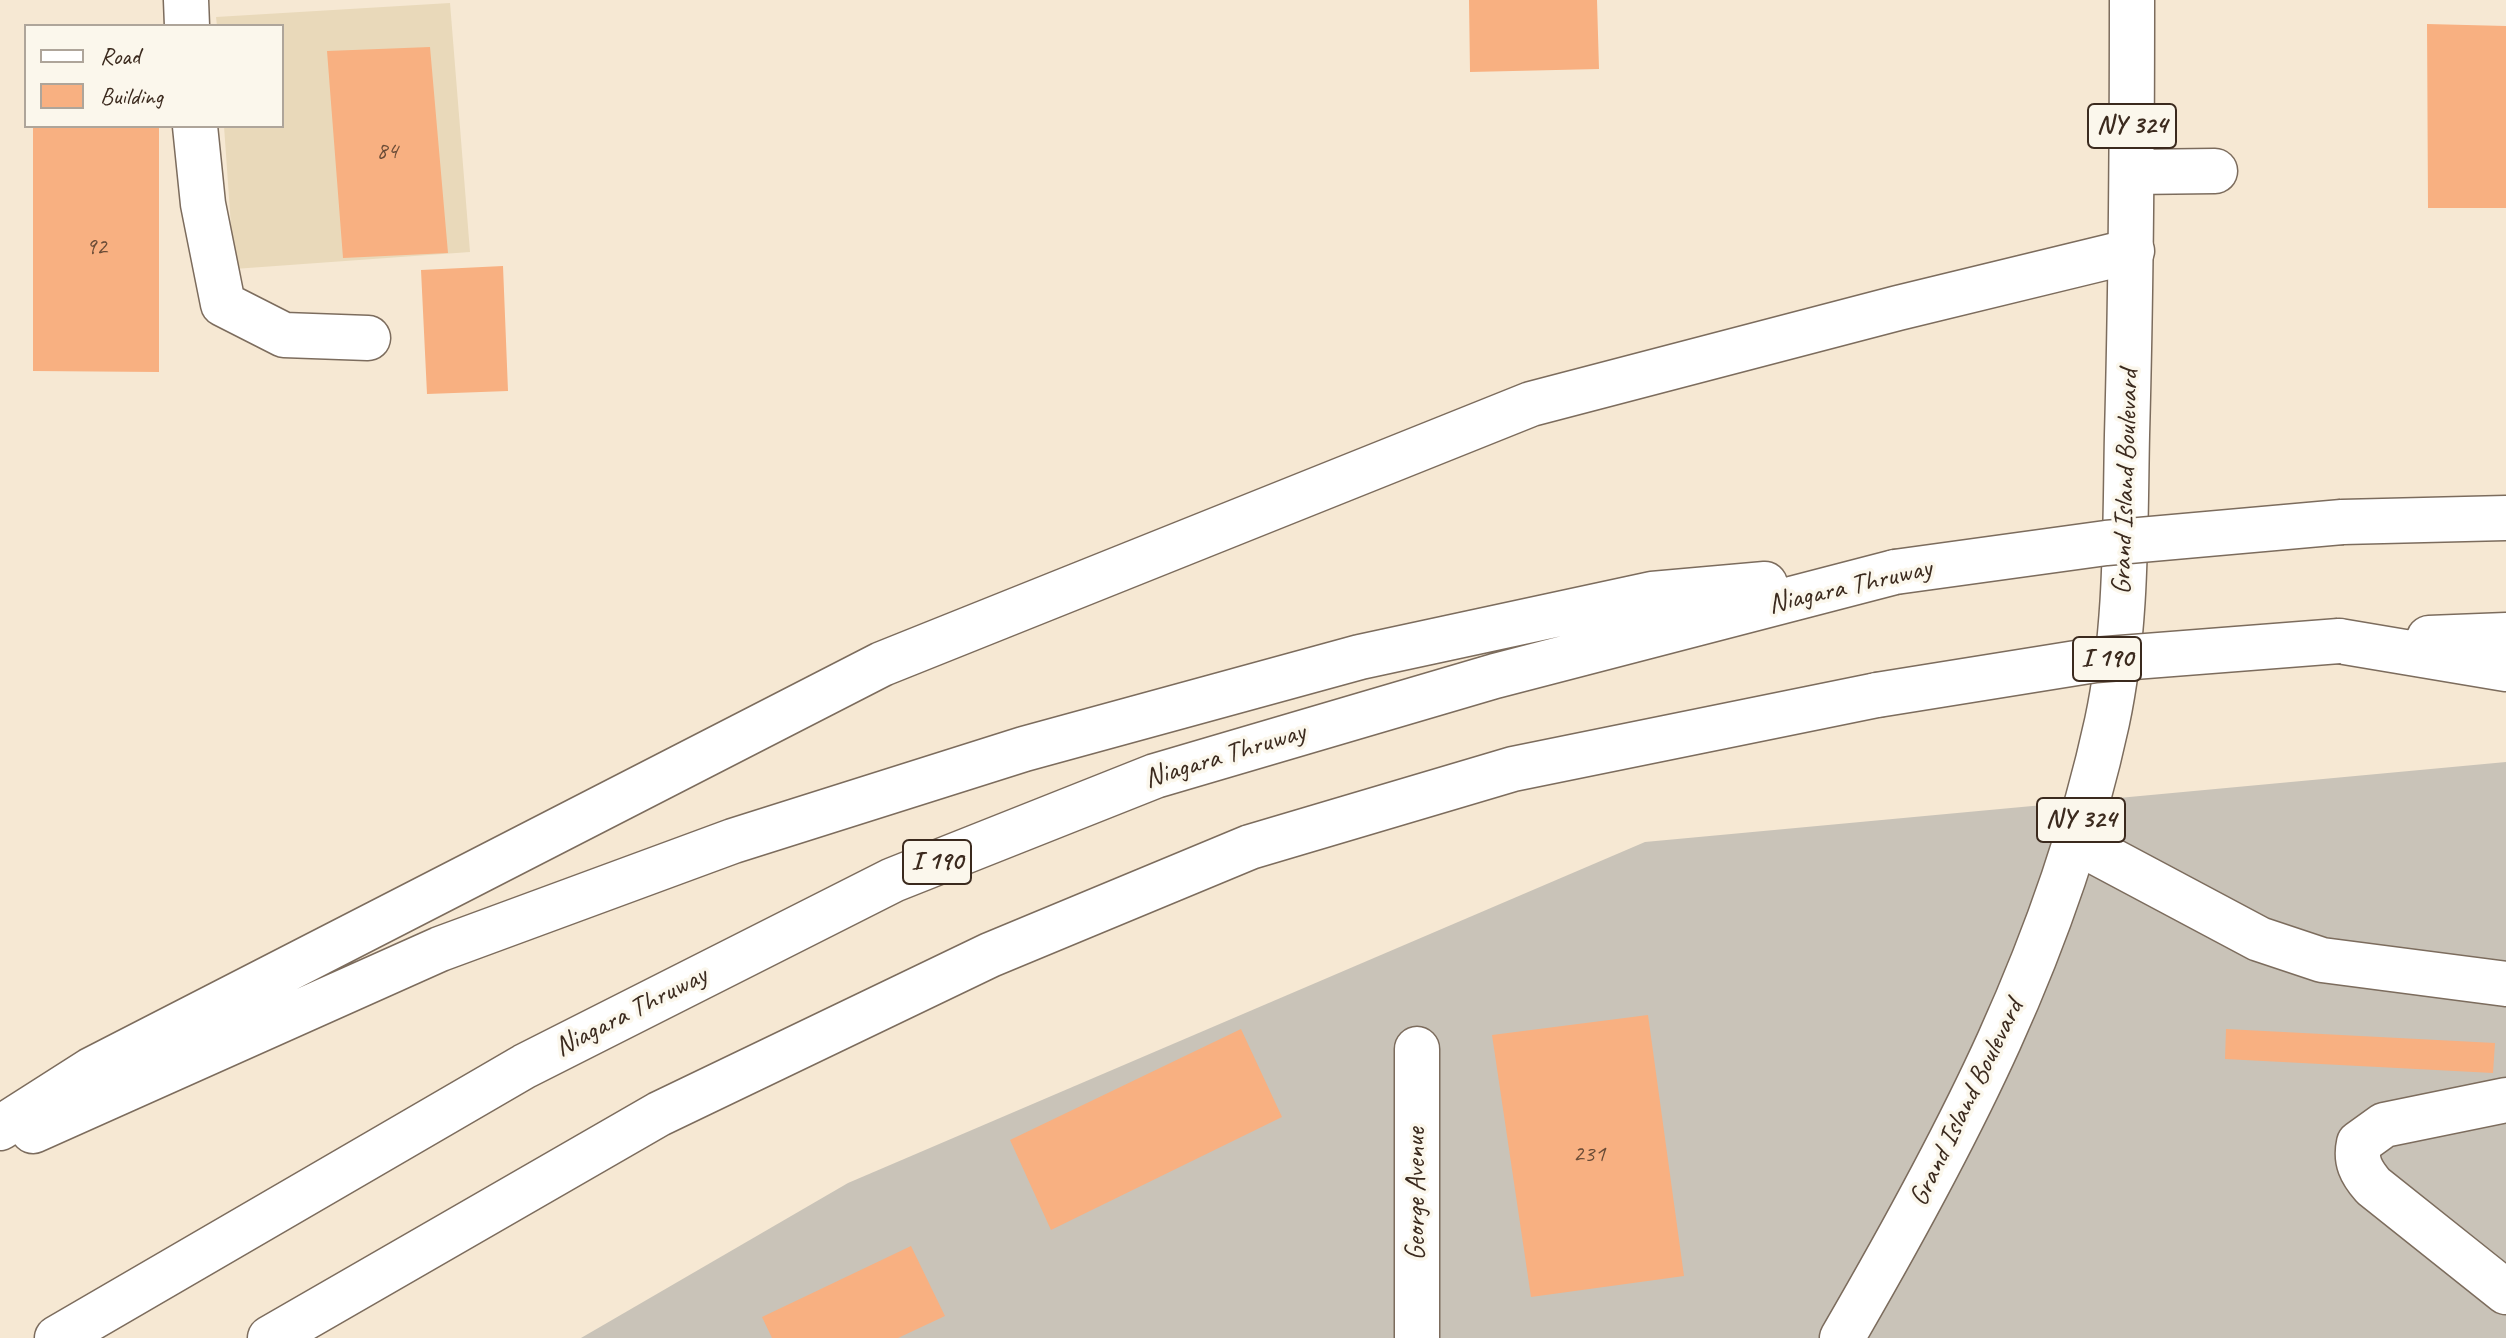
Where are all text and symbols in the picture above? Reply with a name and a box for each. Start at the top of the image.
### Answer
legend [24,24,284,128]
text: Road [100,41,140,71]
text: Building [100,81,163,111]
road number: NY 324 [2088,104,2176,148]
house number: 84 [376,138,398,166]
house number: 92 [85,234,107,262]
street label: Grand Island Boulevard [2105,369,2147,595]
street label: Niagara Thruway [1765,552,1935,622]
road number: I 190 [2073,637,2141,681]
street label: Niagara Thruway [1141,716,1309,796]
road number: NY 324 [2037,798,2125,842]
road number: I 190 [903,840,971,884]
street label: Niagara Thruway [549,959,713,1065]
street label: Grand Island Boulevard [1903,994,2031,1212]
street label: George Avenue [1400,1128,1434,1260]
house number: 231 [1573,1141,1605,1169]

